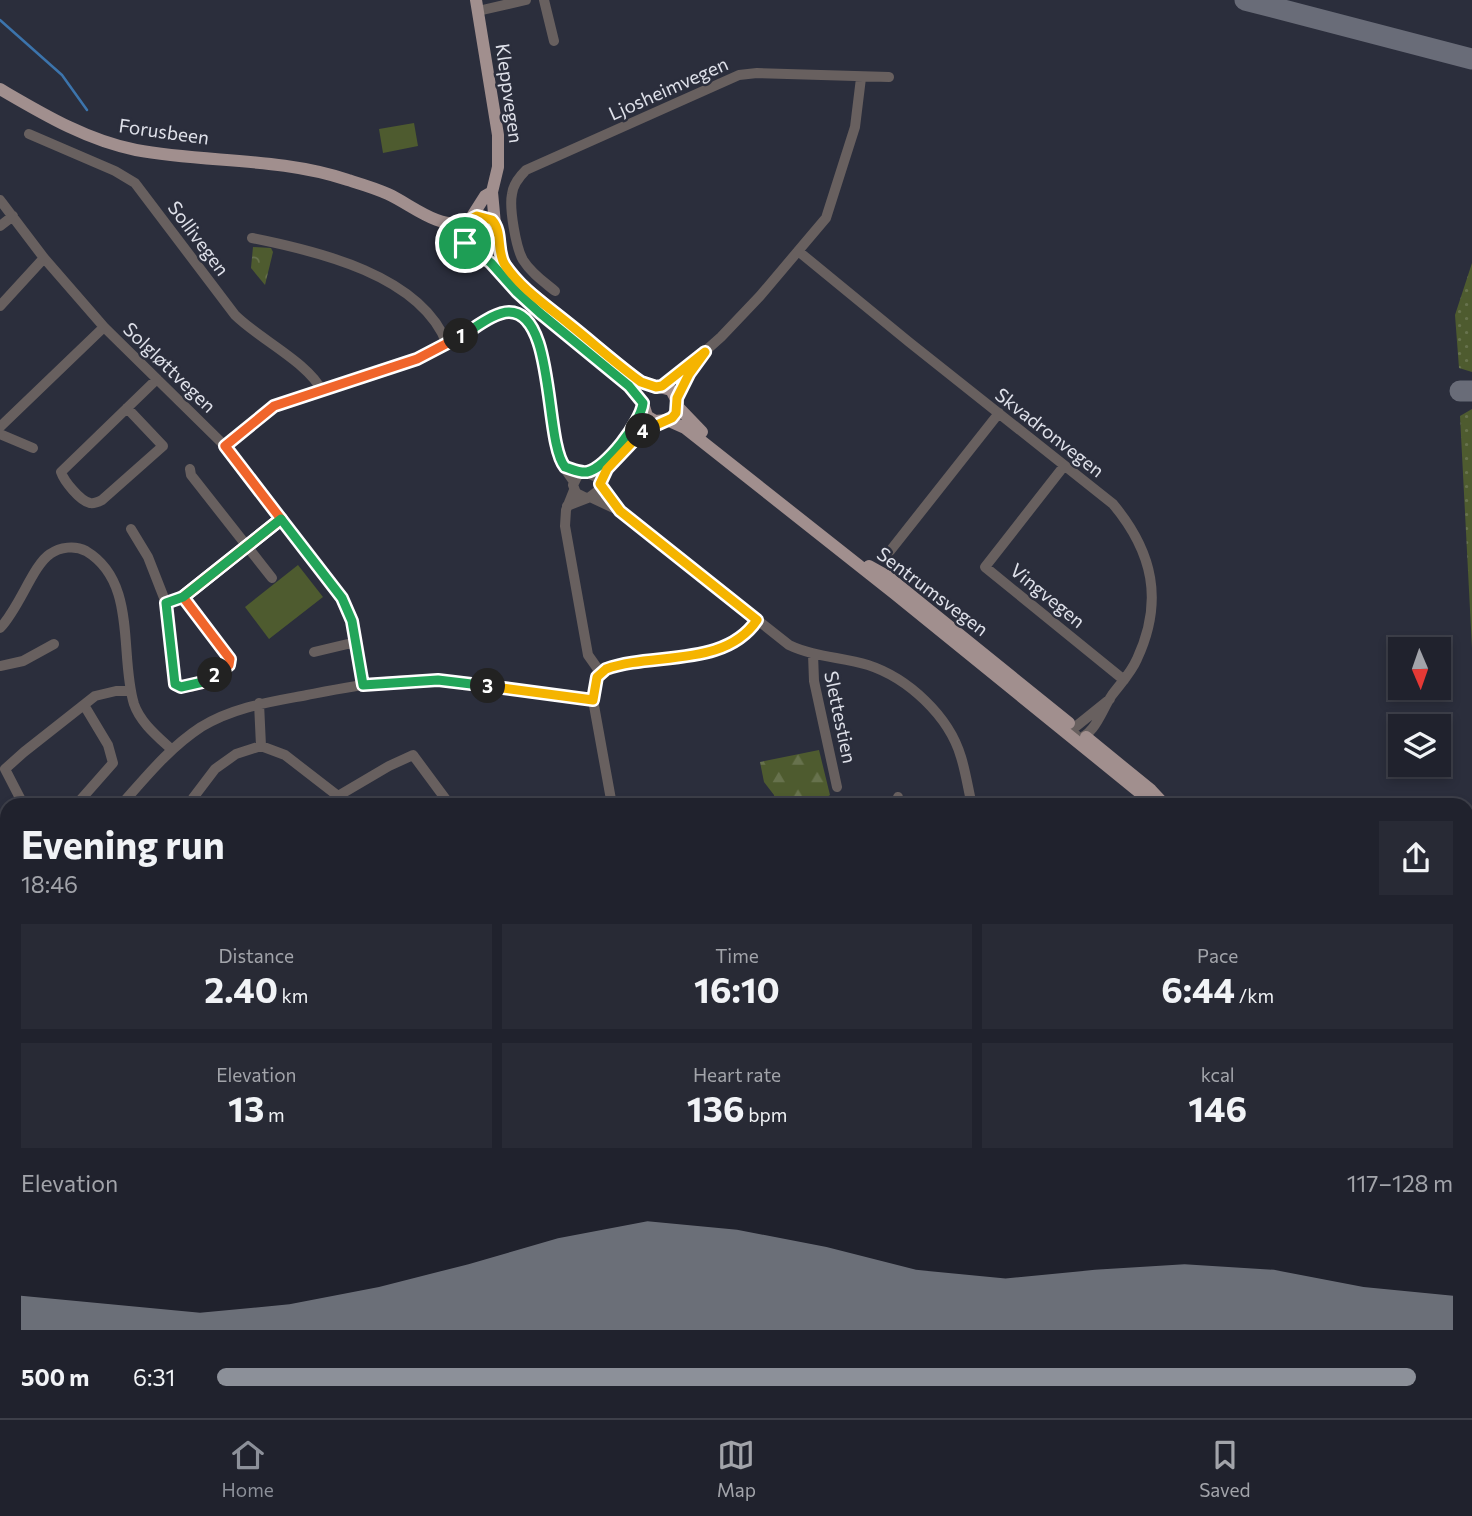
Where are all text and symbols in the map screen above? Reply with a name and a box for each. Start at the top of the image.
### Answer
street label: Kleppvegen [492,42,528,144]
street label: Ljosheimvegen [605,51,731,125]
street label: Forusbeen [117,113,211,149]
street label: Sollivegen [163,196,235,280]
pin [435,213,495,273]
icon: arrive [446,224,484,262]
street label: Solgløttvegen [119,317,221,417]
pin: 1 [444,318,478,354]
text: 1 [456,324,465,347]
street label: Skvadronvegen [991,382,1109,482]
pin: 4 [626,414,660,448]
text: 4 [637,419,648,442]
street label: Sentrumsvegen [873,542,993,640]
street label: Vingvegen [1006,558,1090,632]
north arrow [1388,637,1451,700]
map controls [1388,637,1451,777]
pin: 2 [198,658,232,692]
text: 2 [209,663,220,686]
pin: 3 [470,668,505,704]
street label: Slettestien [820,669,862,765]
text: 3 [482,674,493,697]
button: layers [1388,714,1451,777]
text: Evening run [21,820,225,867]
button: share [1379,821,1453,895]
text: 18:46 [21,870,78,898]
text: Distance [219,944,294,967]
text: Time [715,944,759,967]
text: Pace [1197,944,1238,967]
text: 2.40 [204,967,278,1010]
text: 16:10 [694,967,780,1010]
text: 6:44 [1161,967,1235,1010]
text: km [278,984,308,1007]
text: /km [1235,984,1274,1007]
text: Elevation [216,1063,296,1086]
text: Heart rate [693,1063,781,1086]
text: kcal [1201,1063,1235,1086]
text: 13 [228,1086,264,1129]
text: 136 [687,1086,745,1129]
text: 146 [1188,1086,1247,1129]
text: m [264,1103,285,1126]
text: bpm [745,1103,787,1126]
text: Elevation [21,1169,118,1197]
text: 117–128 m [1347,1169,1453,1197]
text: 500 m [21,1363,89,1391]
text: 6:31 [133,1363,175,1391]
tab: Home [222,1436,274,1501]
tab: Map [717,1436,756,1501]
tab: Saved [1199,1436,1250,1501]

